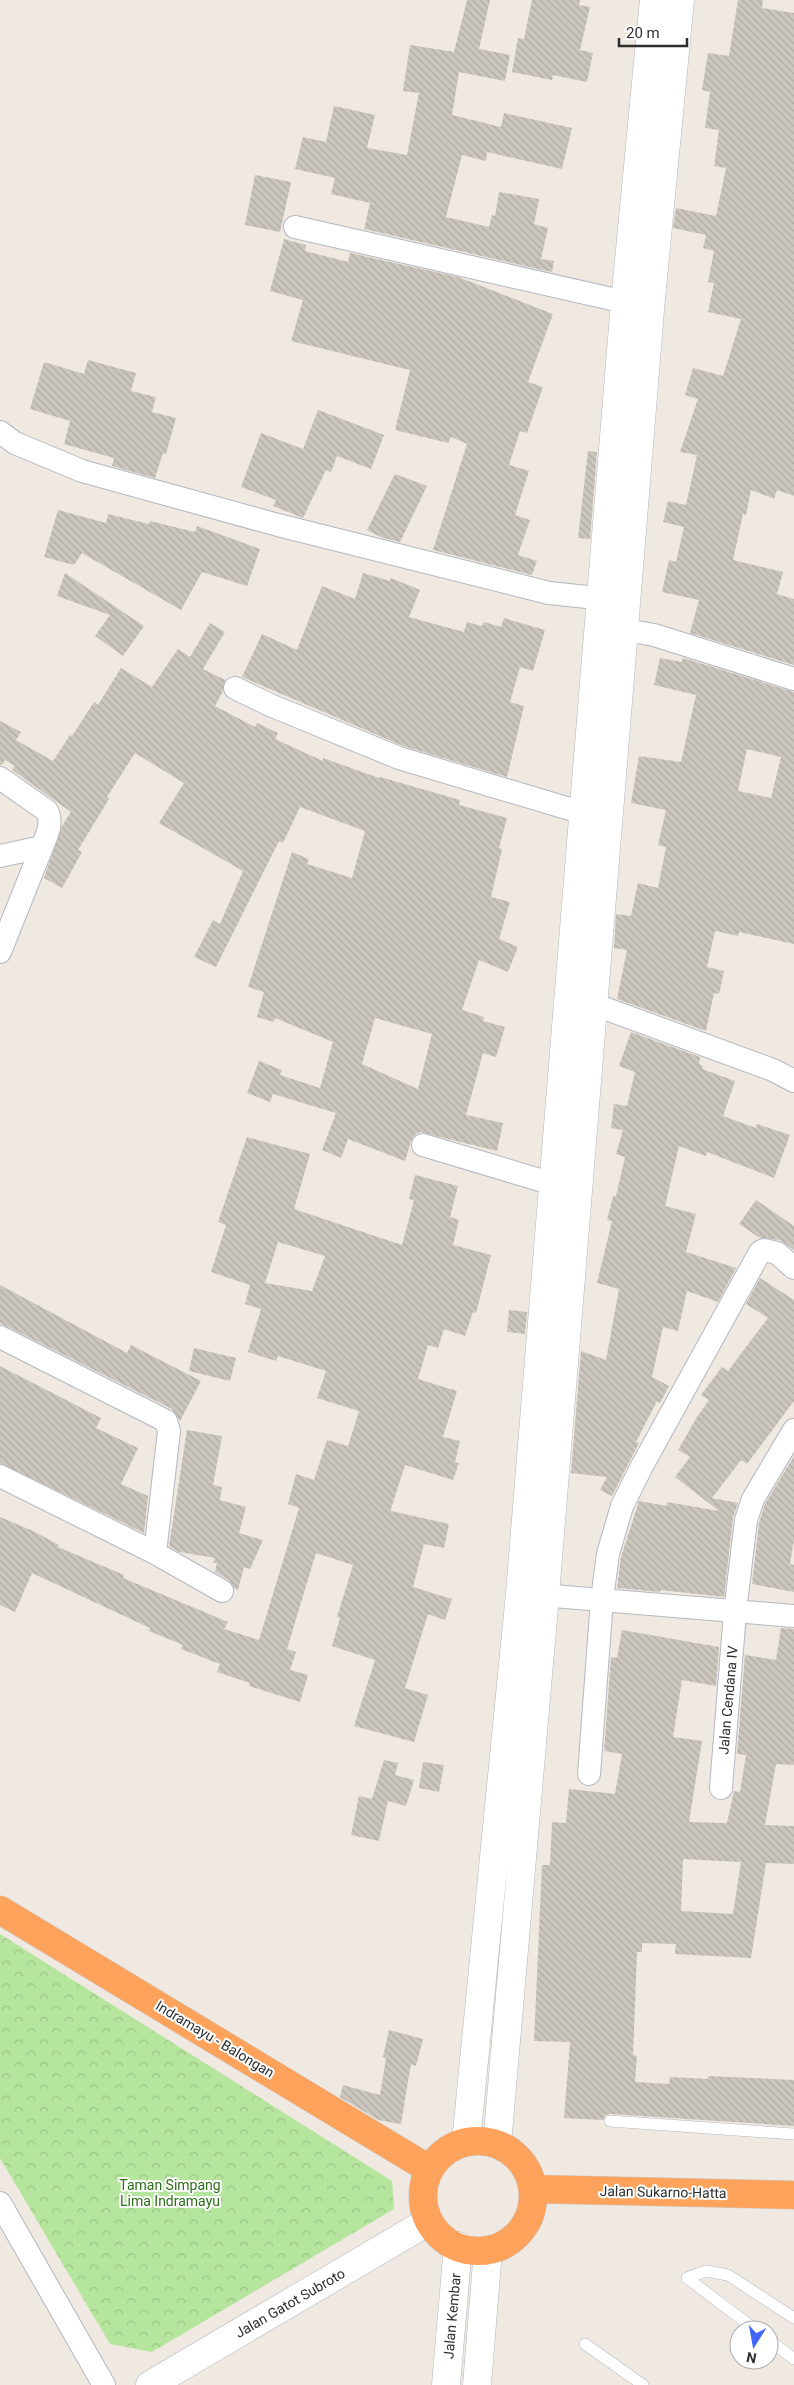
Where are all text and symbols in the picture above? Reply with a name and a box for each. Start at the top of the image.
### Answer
scale bar [619,15,686,47]
text: 20 m [626,24,660,42]
street label: Jalan Cendana IV [715,1645,741,1755]
street label: Indramayu - Balongan [153,1997,277,2081]
park label: Taman Simpang Lima Indramayu [119,2177,221,2209]
street label: Jalan Sukarno-Hatta [599,2183,727,2201]
street label: Jalan Gatot Subroto [232,2265,348,2341]
street label: Jalan Kembar [440,2272,464,2360]
north arrow [729,2320,779,2370]
text: N [745,2349,758,2367]

